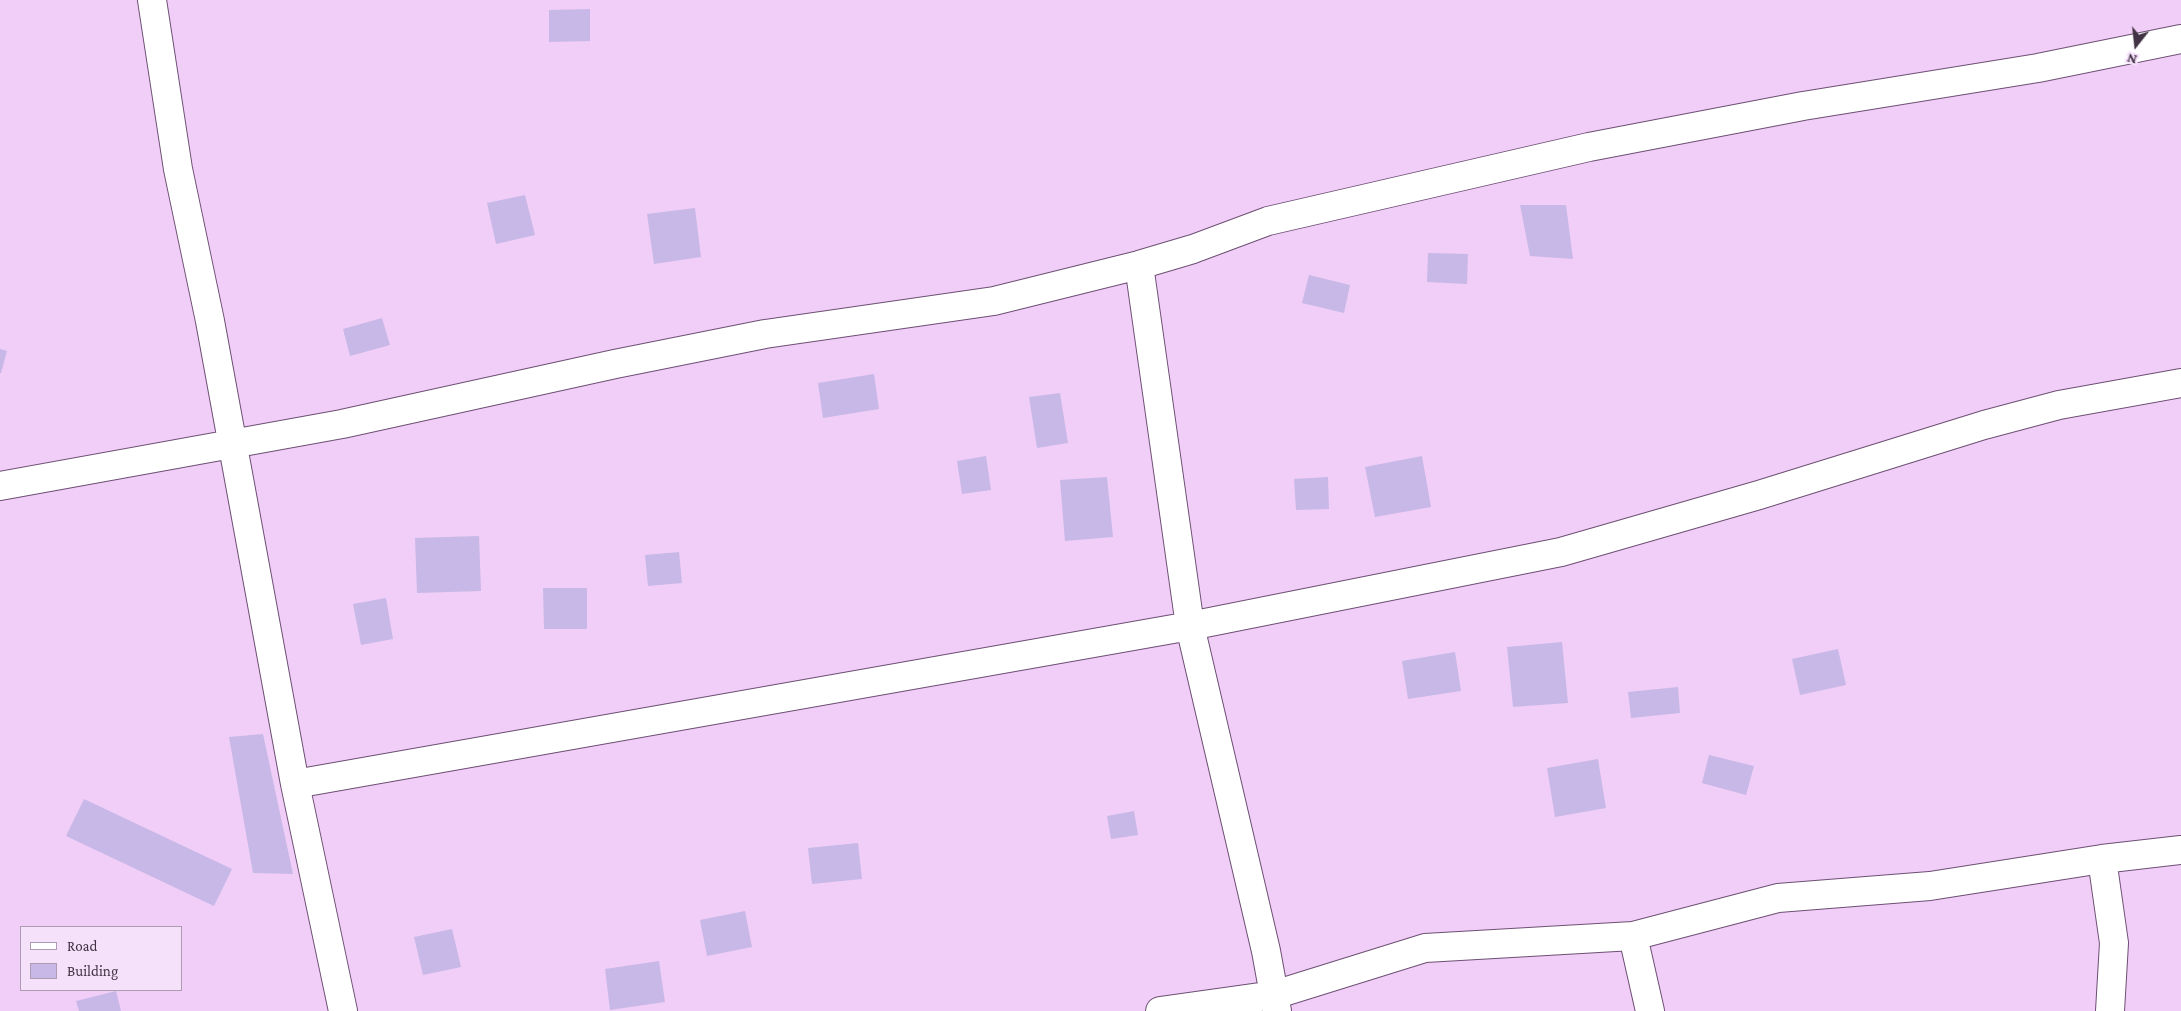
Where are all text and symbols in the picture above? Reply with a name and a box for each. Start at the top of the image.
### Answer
north arrow [2111,20,2161,70]
text: N [2125,50,2139,68]
legend [20,926,182,991]
text: Road [67,938,97,954]
text: Building [67,963,118,979]

